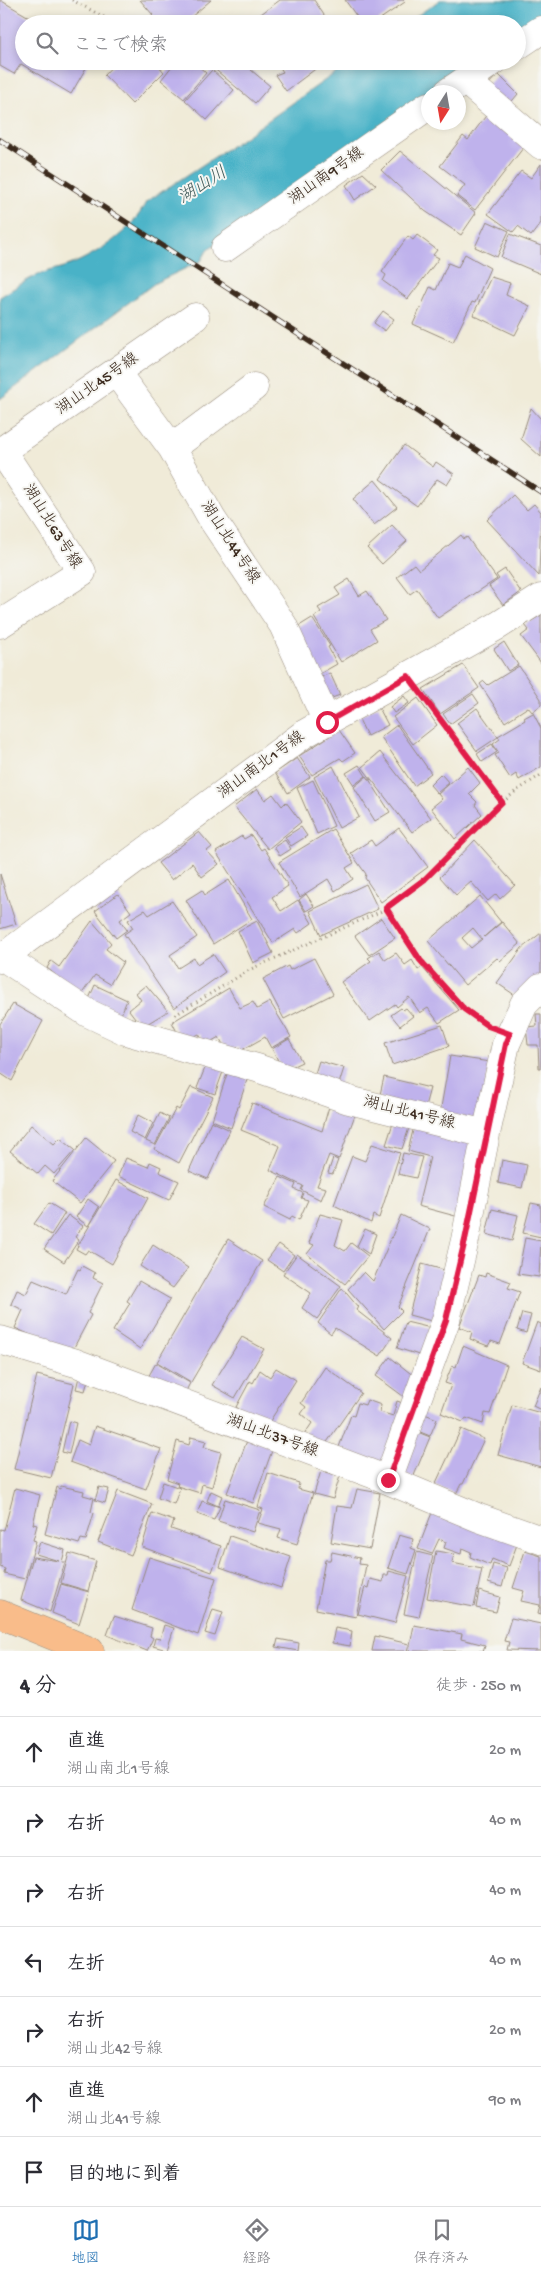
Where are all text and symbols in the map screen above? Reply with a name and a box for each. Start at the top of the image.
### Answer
search box [15,15,526,70]
icon: search [33,29,61,57]
text: ここで検索 [73,35,168,58]
north arrow [421,85,466,130]
street label: 湖山南9号線 [284,142,369,210]
water label: 湖山川 [175,163,231,209]
street label: 湖山北45号線 [52,348,143,420]
street label: 湖山北63号線 [17,480,86,573]
street label: 湖山北44号線 [195,497,265,588]
route start [316,711,339,734]
street label: 湖山南北1号線 [214,727,309,804]
street label: 湖山北41号線 [361,1091,457,1135]
street label: 湖山北37号線 [223,1410,321,1462]
route end [377,1469,400,1492]
text: 4 分 [20,1675,56,1700]
text: 徒歩 · 250 m [436,1678,521,1697]
text: 直進 [67,1731,105,1754]
icon: ahead [20,1738,48,1766]
text: 20 m [489,1742,521,1761]
text: 湖山南北1号線 [67,1761,169,1780]
icon: right [20,1808,48,1836]
text: 40 m [489,1812,521,1831]
text: 右折 [67,1814,105,1837]
icon: right [20,1878,48,1906]
text: 40 m [489,1882,521,1901]
text: 右折 [67,1884,105,1907]
icon: left [20,1948,48,1976]
text: 40 m [489,1952,521,1971]
text: 左折 [67,1954,105,1977]
text: 右折 [67,2011,105,2034]
icon: right [20,2018,48,2046]
text: 20 m [489,2022,521,2041]
text: 湖山北42号線 [67,2041,162,2060]
text: 直進 [67,2081,105,2104]
icon: ahead [20,2088,48,2116]
text: 90 m [489,2092,521,2111]
text: 湖山北41号線 [67,2111,161,2130]
icon: arrive [20,2158,48,2186]
text: 目的地に到着 [67,2164,181,2187]
tab: 地図 [72,2216,100,2268]
tab: 経路 [243,2216,271,2268]
tab: 保存済み [414,2216,470,2268]

